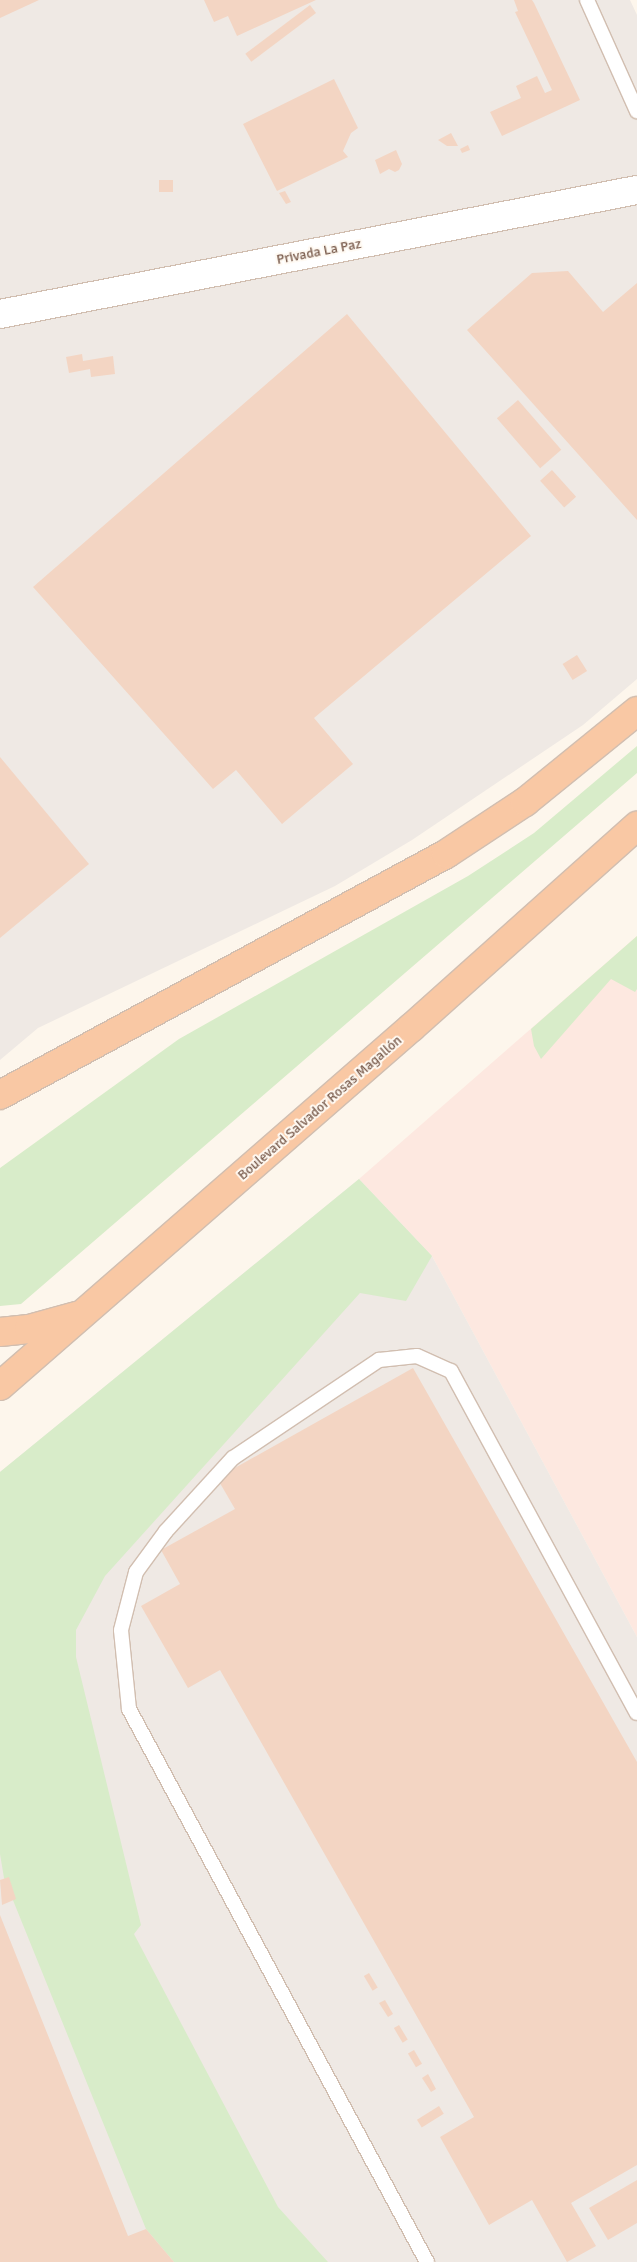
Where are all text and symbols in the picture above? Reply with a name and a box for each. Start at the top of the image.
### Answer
street label: Privada La Paz [275,236,363,268]
street label: Boulevard Salvador Rosas Magallón [235,1032,405,1184]

